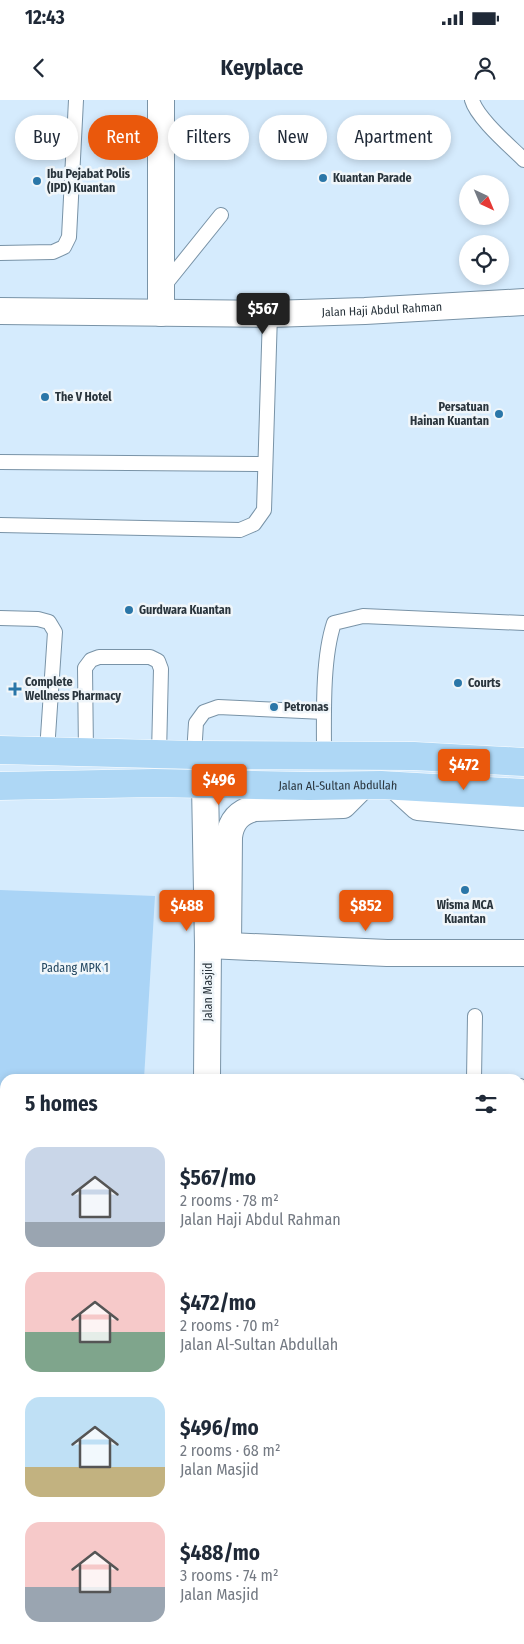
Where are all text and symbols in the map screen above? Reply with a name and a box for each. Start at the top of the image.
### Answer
text: 12:43 [25,6,65,29]
icon: back [25,54,53,82]
text: Keyplace [221,54,303,81]
icon: person [471,54,499,82]
chip: Buy [15,115,78,160]
chip: Rent [88,115,158,160]
chip: Filters [168,115,249,160]
chip: New [259,115,327,160]
chip: Apartment [337,115,451,160]
place label: Ibu Pejabat Polis (IPD) Kuantan [47,167,131,195]
place label: Kuantan Parade [333,171,412,185]
marker: Kuantan Parade [317,172,329,184]
marker: Ibu Pejabat Polis (IPD) Kuantan [31,175,43,187]
north arrow [459,175,509,225]
map controls [459,175,509,285]
button: locate [459,235,509,285]
pin: $567 [233,292,293,335]
text: $567 [248,299,278,318]
street label: Jalan Haji Abdul Rahman [321,300,443,319]
place label: The V Hotel [55,390,112,404]
marker: The V Hotel [39,391,51,403]
place label: Persatuan Hainan Kuantan [410,400,489,428]
marker: Persatuan Hainan Kuantan [493,408,505,420]
place label: Gurdwara Kuantan [139,603,231,617]
marker: Gurdwara Kuantan [123,604,135,616]
place label: Complete Wellness Pharmacy [25,675,121,703]
place label: Courts [468,676,501,690]
marker: Courts [452,677,464,689]
marker: Complete Wellness Pharmacy [9,683,21,695]
place label: Petronas [284,700,329,714]
marker: Petronas [268,701,280,713]
pin: $472 [434,748,494,791]
text: $472 [449,755,479,774]
pin: $496 [189,764,249,806]
text: $496 [203,770,235,789]
street label: Jalan Al-Sultan Abdullah [278,778,398,793]
marker: Wisma MCA Kuantan [459,884,471,896]
pin: $488 [157,890,217,932]
pin: $852 [336,890,396,932]
text: $488 [170,896,204,915]
text: $852 [350,896,382,915]
place label: Wisma MCA Kuantan [437,898,494,926]
park label: Padang MPK 1 [41,961,109,975]
street label: Jalan Masjid [201,962,215,1022]
icon: filters [472,1090,500,1118]
text: 5 homes [25,1091,98,1117]
text: $567/mo [180,1165,256,1191]
icon: home [65,1167,125,1227]
text: 2 rooms · 78 m² [180,1191,279,1210]
text: Jalan Haji Abdul Rahman [180,1210,341,1229]
text: $472/mo [180,1290,256,1316]
icon: home [65,1292,125,1352]
text: 2 rooms · 70 m² [180,1316,279,1335]
text: Jalan Al-Sultan Abdullah [180,1335,338,1354]
text: $496/mo [180,1415,259,1441]
icon: home [65,1417,125,1477]
text: 2 rooms · 68 m² [180,1441,281,1460]
text: Jalan Masjid [180,1460,259,1479]
text: $488/mo [180,1540,260,1566]
icon: home [65,1542,125,1602]
text: 3 rooms · 74 m² [180,1566,278,1585]
text: Jalan Masjid [180,1585,259,1604]

